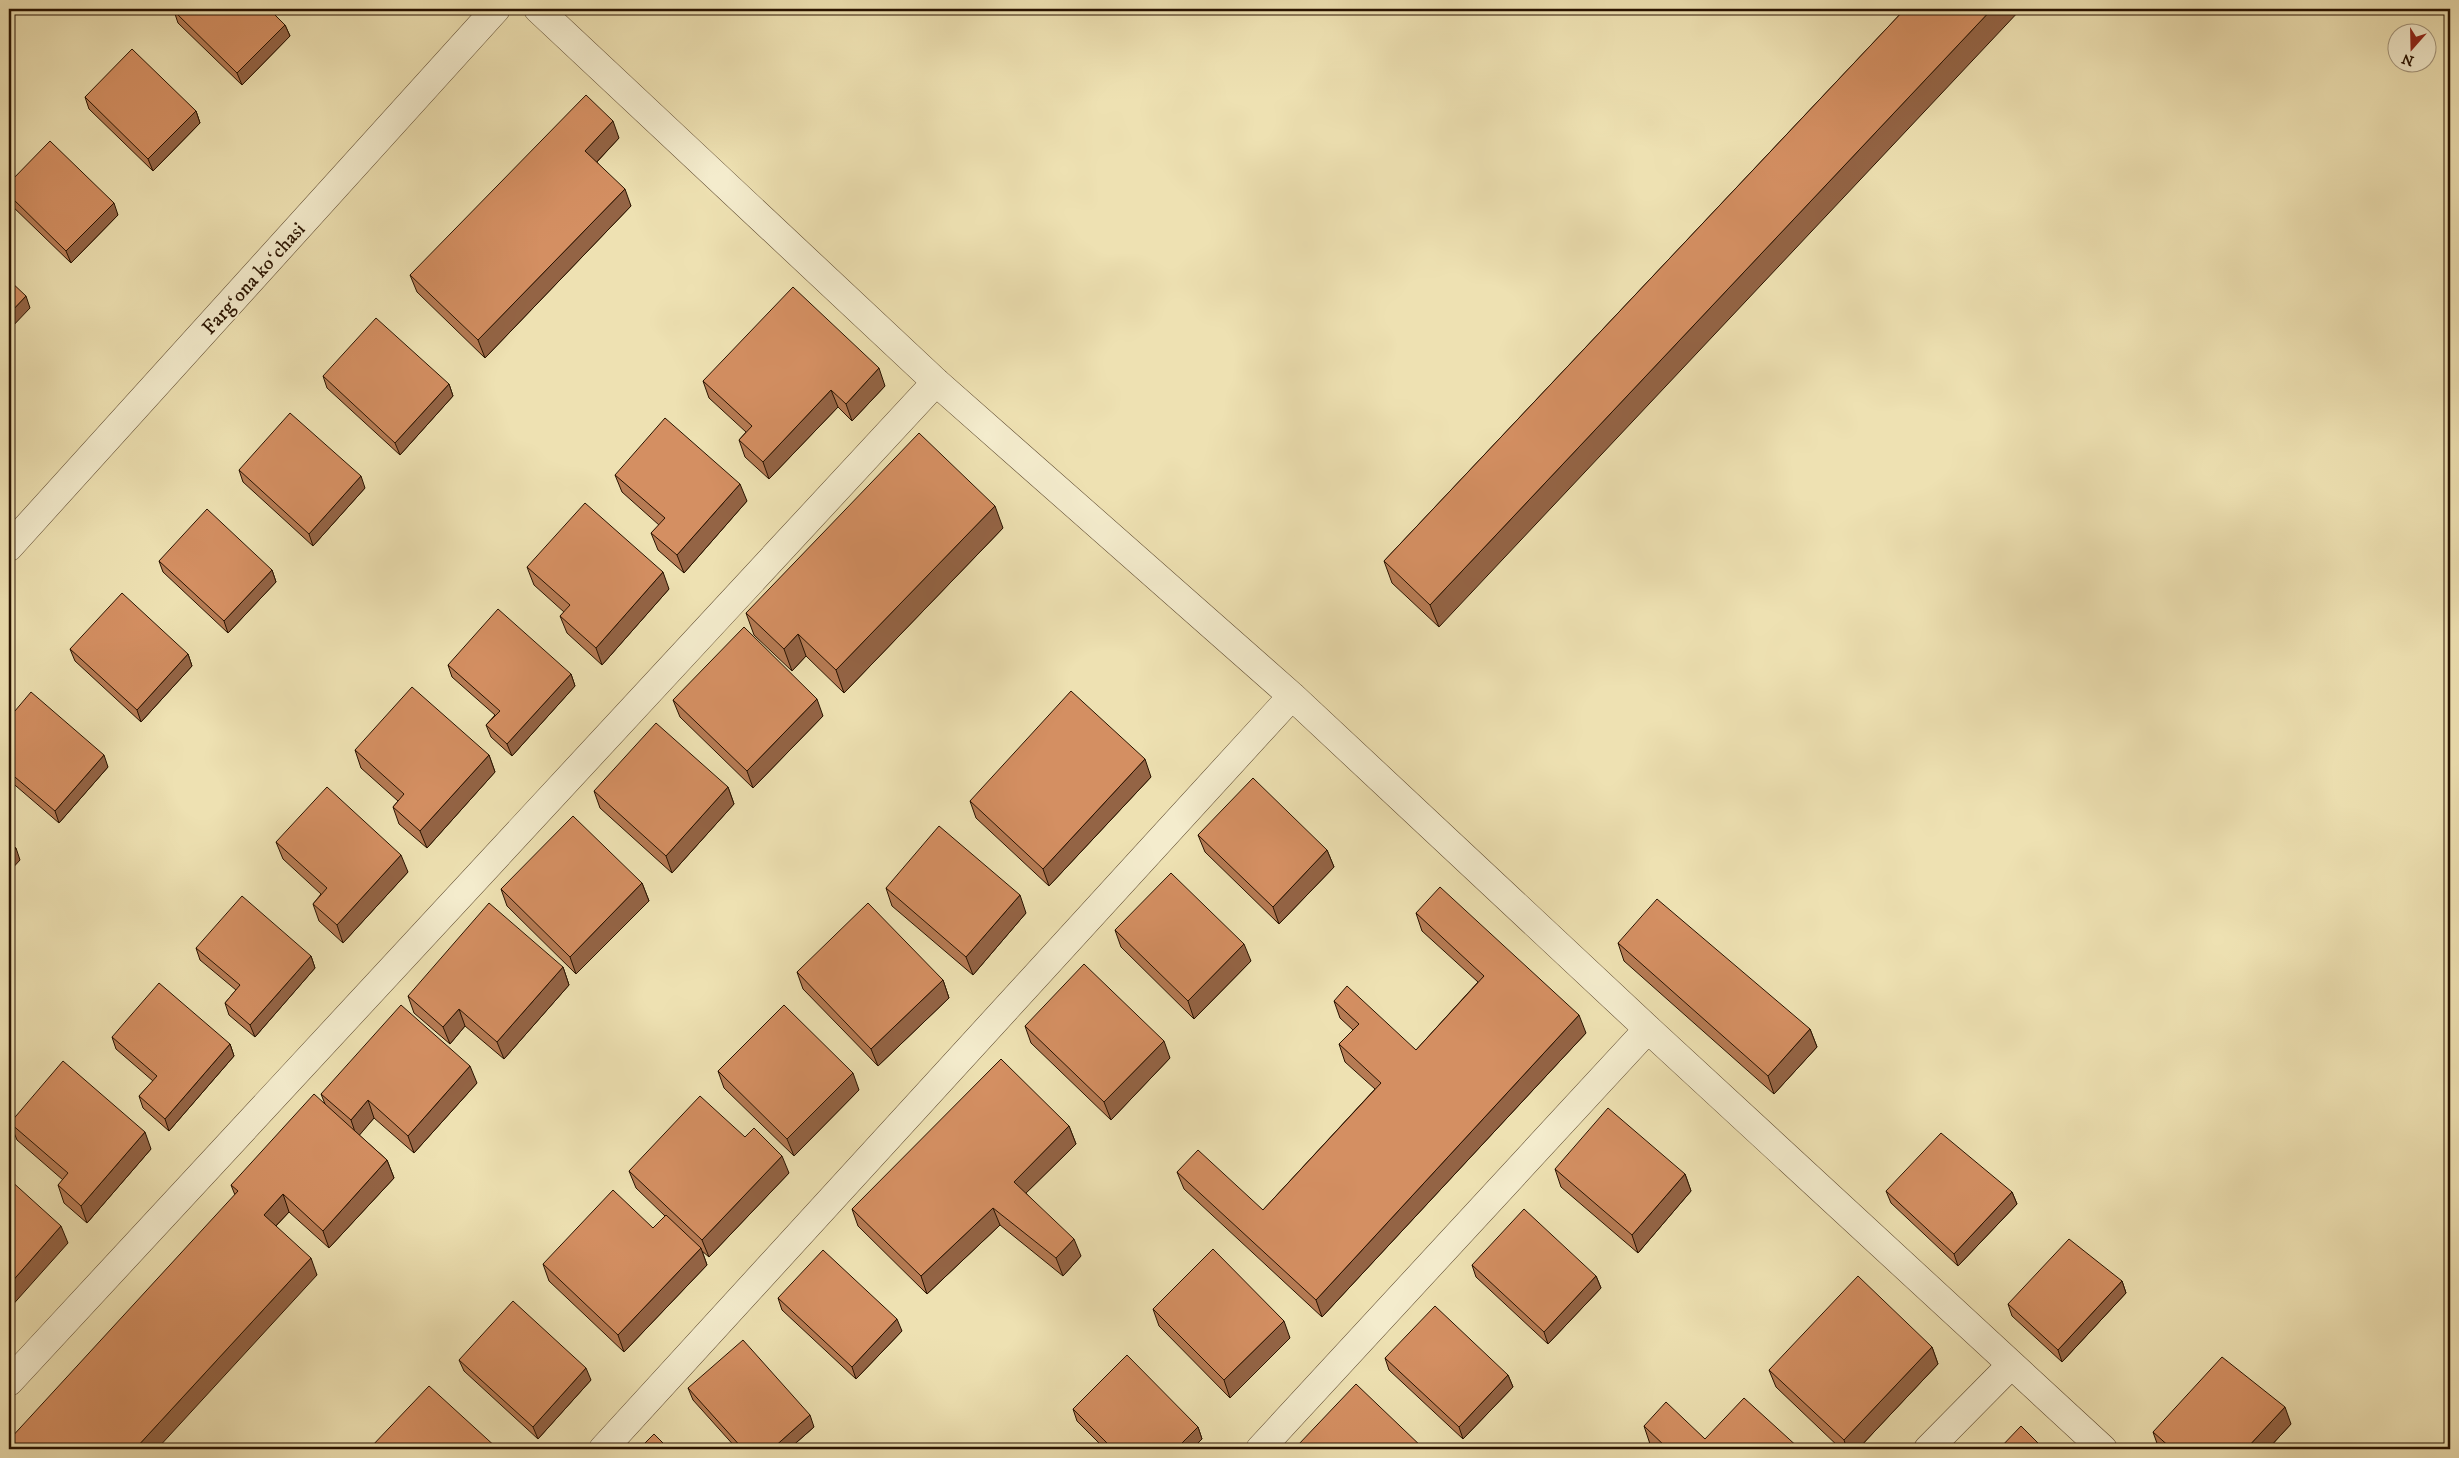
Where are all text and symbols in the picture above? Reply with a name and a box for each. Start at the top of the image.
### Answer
north arrow [2386,22,2436,72]
text: N [2399,49,2416,70]
street label: Fargʻona koʻchasi [197,218,311,340]

